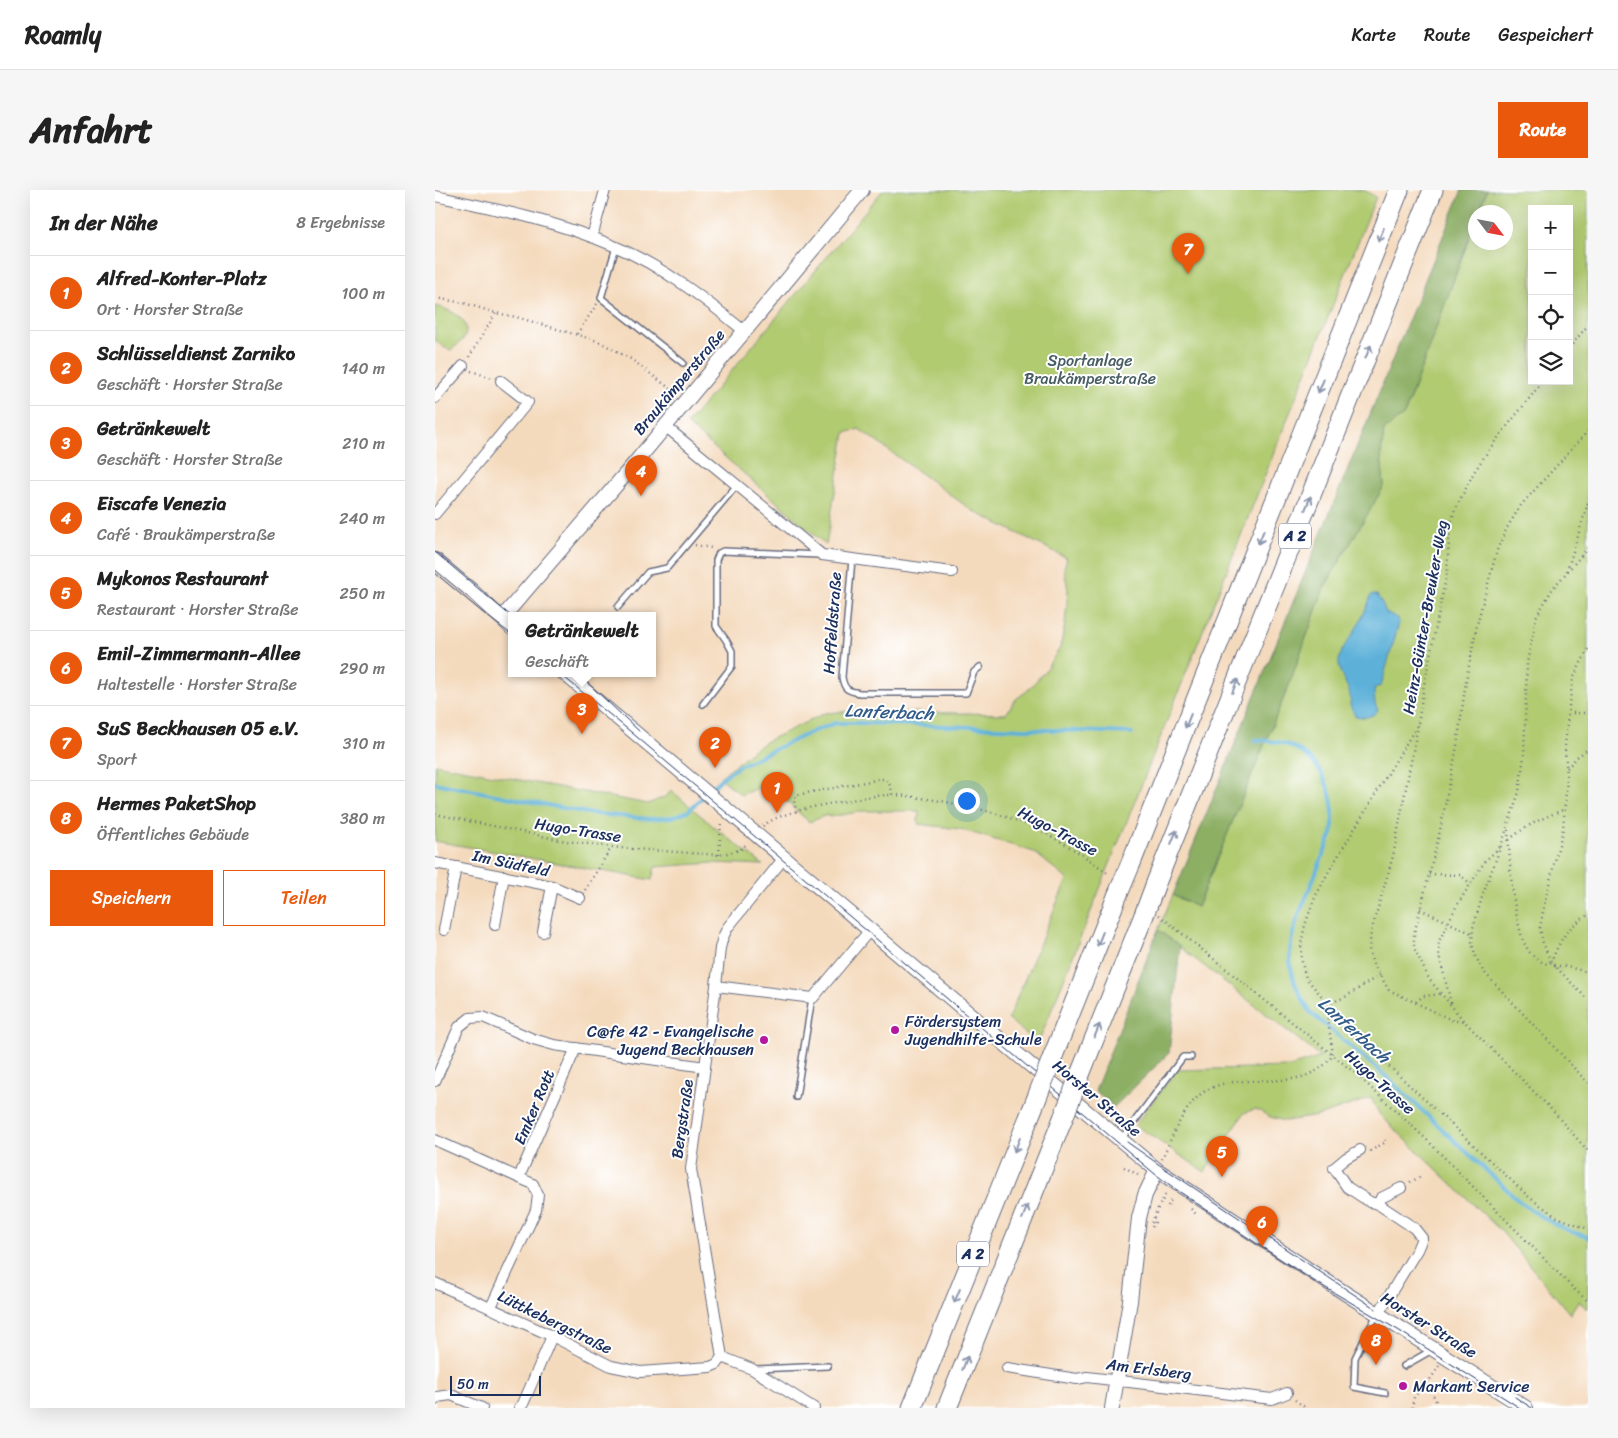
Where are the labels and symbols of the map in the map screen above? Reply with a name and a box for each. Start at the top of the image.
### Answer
north arrow [1468,205,1513,250]
one-way arrow [1376,227,1385,242]
pin: 7 [1172,233,1204,274]
street label: Braukämperstraße [625,322,733,442]
one-way arrow [1364,345,1374,360]
park label: Sportanlage Braukämperstraße [1024,346,1156,393]
one-way arrow [1315,378,1325,393]
pin: 4 [625,455,657,496]
one-way arrow [1304,496,1313,511]
street label: Heinz-Günter-Breuker-Weg [1394,518,1456,716]
road number: A 2 [1279,524,1311,548]
one-way arrow [1255,529,1265,544]
street label: Hoffeldstraße [814,571,850,675]
one-way arrow [1231,679,1240,694]
pin: 3 [566,693,598,734]
water label: Lanferbach [844,694,936,730]
one-way arrow [1182,713,1191,728]
pin: 2 [699,727,731,768]
pin: 1 [761,772,793,813]
your location [954,788,980,814]
street label: Hugo-Trasse [1013,798,1103,864]
street label: Hugo-Trasse [533,809,623,851]
one-way arrow [1171,830,1180,845]
street label: Im Südfeld [469,840,554,886]
one-way arrow [1095,931,1104,947]
water label: Lanferbach [1310,988,1399,1073]
place label: Fördersystem Jugendhilfe-Schule [904,1007,1042,1054]
place label: C@fe 42 - Evangelische Jugend Beckhausen [587,1017,754,1064]
marker: Fördersystem Jugendhilfe-Schule [889,1024,901,1036]
one-way arrow [1093,1024,1102,1040]
marker: C@fe 42 - Evangelische Jugend Beckhausen [758,1034,770,1046]
street label: Hugo-Trasse [1338,1042,1422,1122]
street label: Horster Straße [1046,1052,1148,1144]
street label: Emker Rott [505,1065,563,1149]
street label: Bergstraße [662,1077,702,1161]
pin: 5 [1206,1136,1238,1177]
one-way arrow [1012,1137,1022,1152]
one-way arrow [1021,1205,1031,1220]
pin: 6 [1246,1206,1278,1247]
road number: A 2 [957,1242,989,1266]
street label: Lüttkebergstraße [492,1282,618,1362]
street label: Horster Straße [1375,1284,1483,1366]
one-way arrow [951,1288,961,1303]
pin: 8 [1360,1324,1392,1365]
street label: Am Erlsberg [1104,1349,1193,1389]
one-way arrow [961,1356,970,1371]
place label: Markant Service [1413,1372,1529,1401]
scale bar [450,1373,541,1396]
marker: Markant Service [1397,1380,1409,1392]

